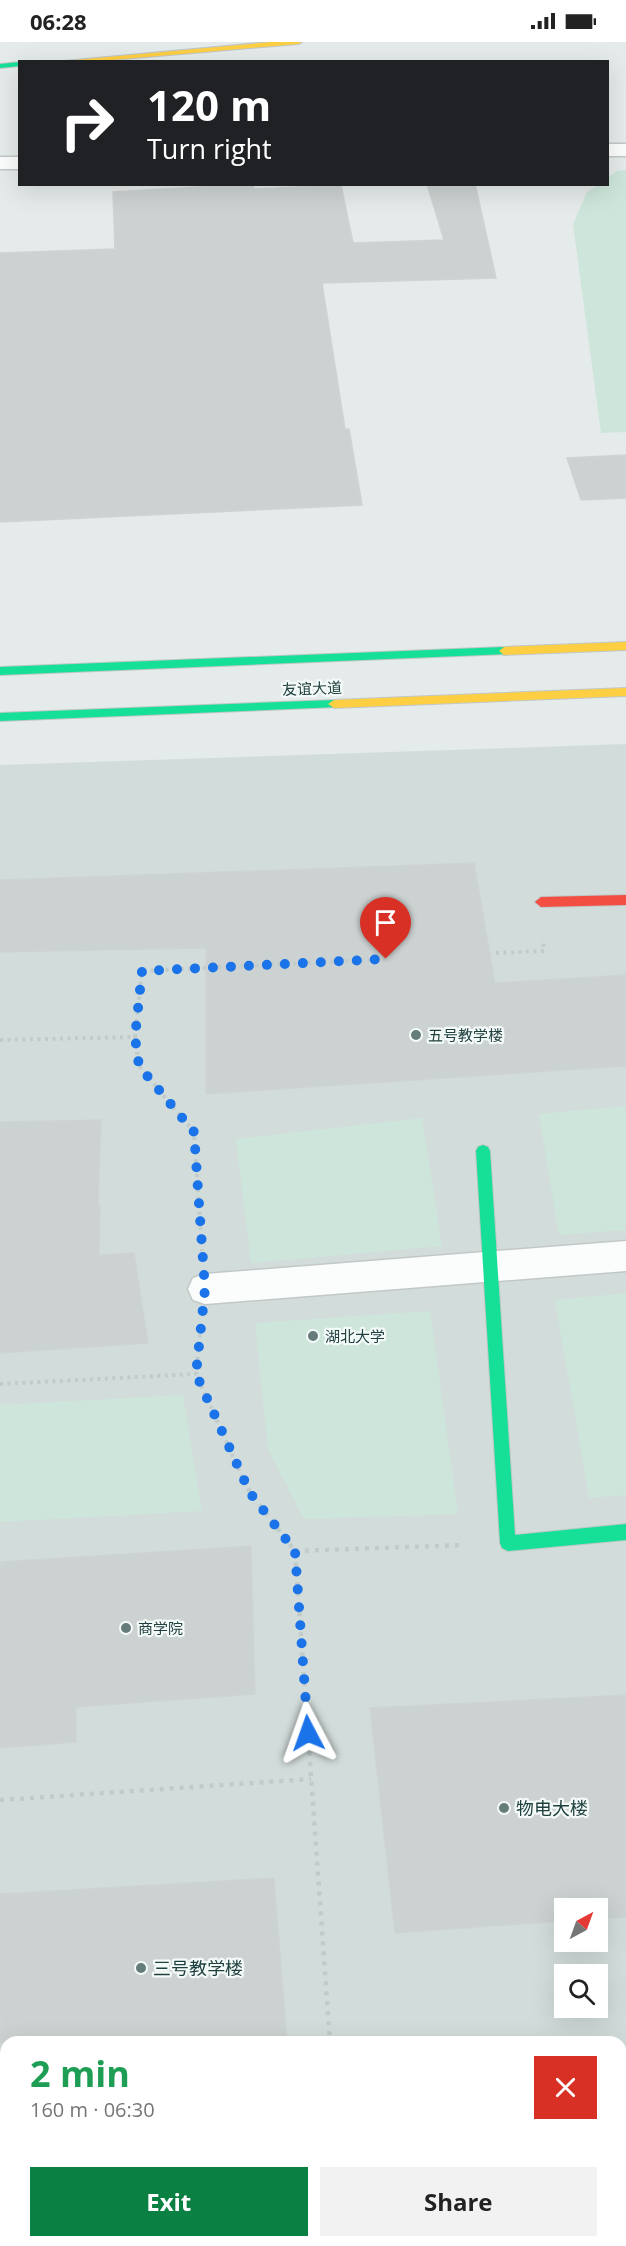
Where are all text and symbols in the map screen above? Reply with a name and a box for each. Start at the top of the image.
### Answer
text: 06:28 [30,6,87,36]
text: 120 m [147,76,271,133]
icon: right [48,84,126,162]
text: Turn right [147,130,272,167]
street label: 友谊大道 [282,677,342,699]
pin [360,897,411,959]
icon: arrive [369,906,402,939]
place label: 五号教学楼 [428,1025,503,1045]
marker: 五号教学楼 [409,1028,423,1042]
place label: 湖北大学 [325,1326,385,1346]
marker: 湖北大学 [306,1329,320,1343]
place label: 商学院 [138,1618,183,1638]
marker: 商学院 [119,1621,133,1635]
position arrow [276,1701,340,1765]
place label: 物电大楼 [516,1796,588,1820]
marker: 物电大楼 [497,1801,511,1815]
north arrow [554,1898,608,1952]
map controls [554,1898,608,2018]
place label: 三号教学楼 [153,1956,243,1980]
marker: 三号教学楼 [134,1961,148,1975]
button: search [554,1964,608,2018]
text: 2 min [30,2049,130,2098]
button: close [534,2056,597,2119]
text: 160 m · 06:30 [30,2096,155,2123]
button: Exit [30,2167,308,2236]
button: Share [320,2167,597,2236]

